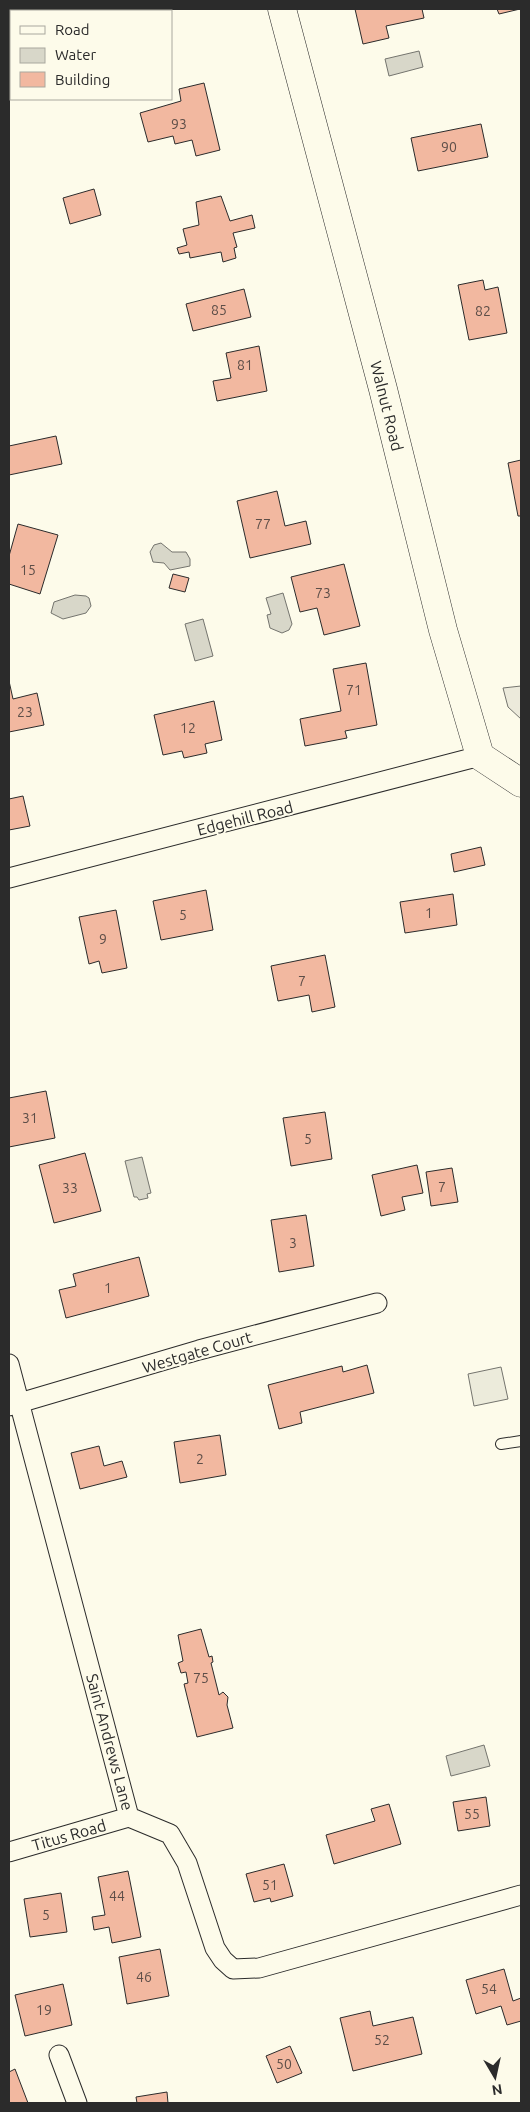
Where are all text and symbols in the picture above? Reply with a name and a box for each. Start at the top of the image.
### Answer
legend [10,10,172,100]
text: Road [55,21,90,38]
text: Water [55,46,96,63]
text: Building [55,71,110,88]
house number: 93 [171,116,187,132]
house number: 90 [441,139,457,155]
house number: 85 [211,302,227,318]
house number: 82 [475,303,491,319]
house number: 81 [237,357,253,373]
street label: Walnut Road [367,359,407,453]
house number: 77 [255,516,271,532]
house number: 15 [20,562,36,578]
house number: 73 [315,585,331,601]
house number: 71 [346,682,362,698]
house number: 23 [17,704,33,720]
house number: 12 [180,720,196,736]
street label: Edgehill Road [195,797,295,839]
house number: 1 [425,905,433,921]
house number: 5 [179,907,187,923]
house number: 9 [99,931,107,947]
house number: 7 [298,973,306,989]
house number: 31 [22,1110,38,1126]
house number: 5 [304,1131,312,1147]
house number: 7 [438,1179,446,1195]
house number: 33 [62,1180,78,1196]
house number: 3 [289,1235,297,1251]
house number: 1 [104,1280,112,1296]
street label: Westgate Court [140,1328,255,1376]
house number: 2 [196,1451,204,1467]
house number: 75 [193,1670,209,1686]
street label: Saint Andrews Lane [83,1672,137,1812]
house number: 55 [464,1806,480,1822]
street label: Titus Road [30,1816,108,1854]
house number: 51 [262,1877,278,1893]
house number: 44 [109,1888,125,1904]
house number: 5 [42,1907,50,1923]
house number: 46 [136,1969,152,1985]
house number: 54 [481,1981,497,1997]
house number: 19 [36,2002,52,2018]
house number: 52 [374,2032,390,2048]
north arrow [470,2052,520,2102]
house number: 50 [276,2056,292,2072]
text: N [491,2081,503,2099]

